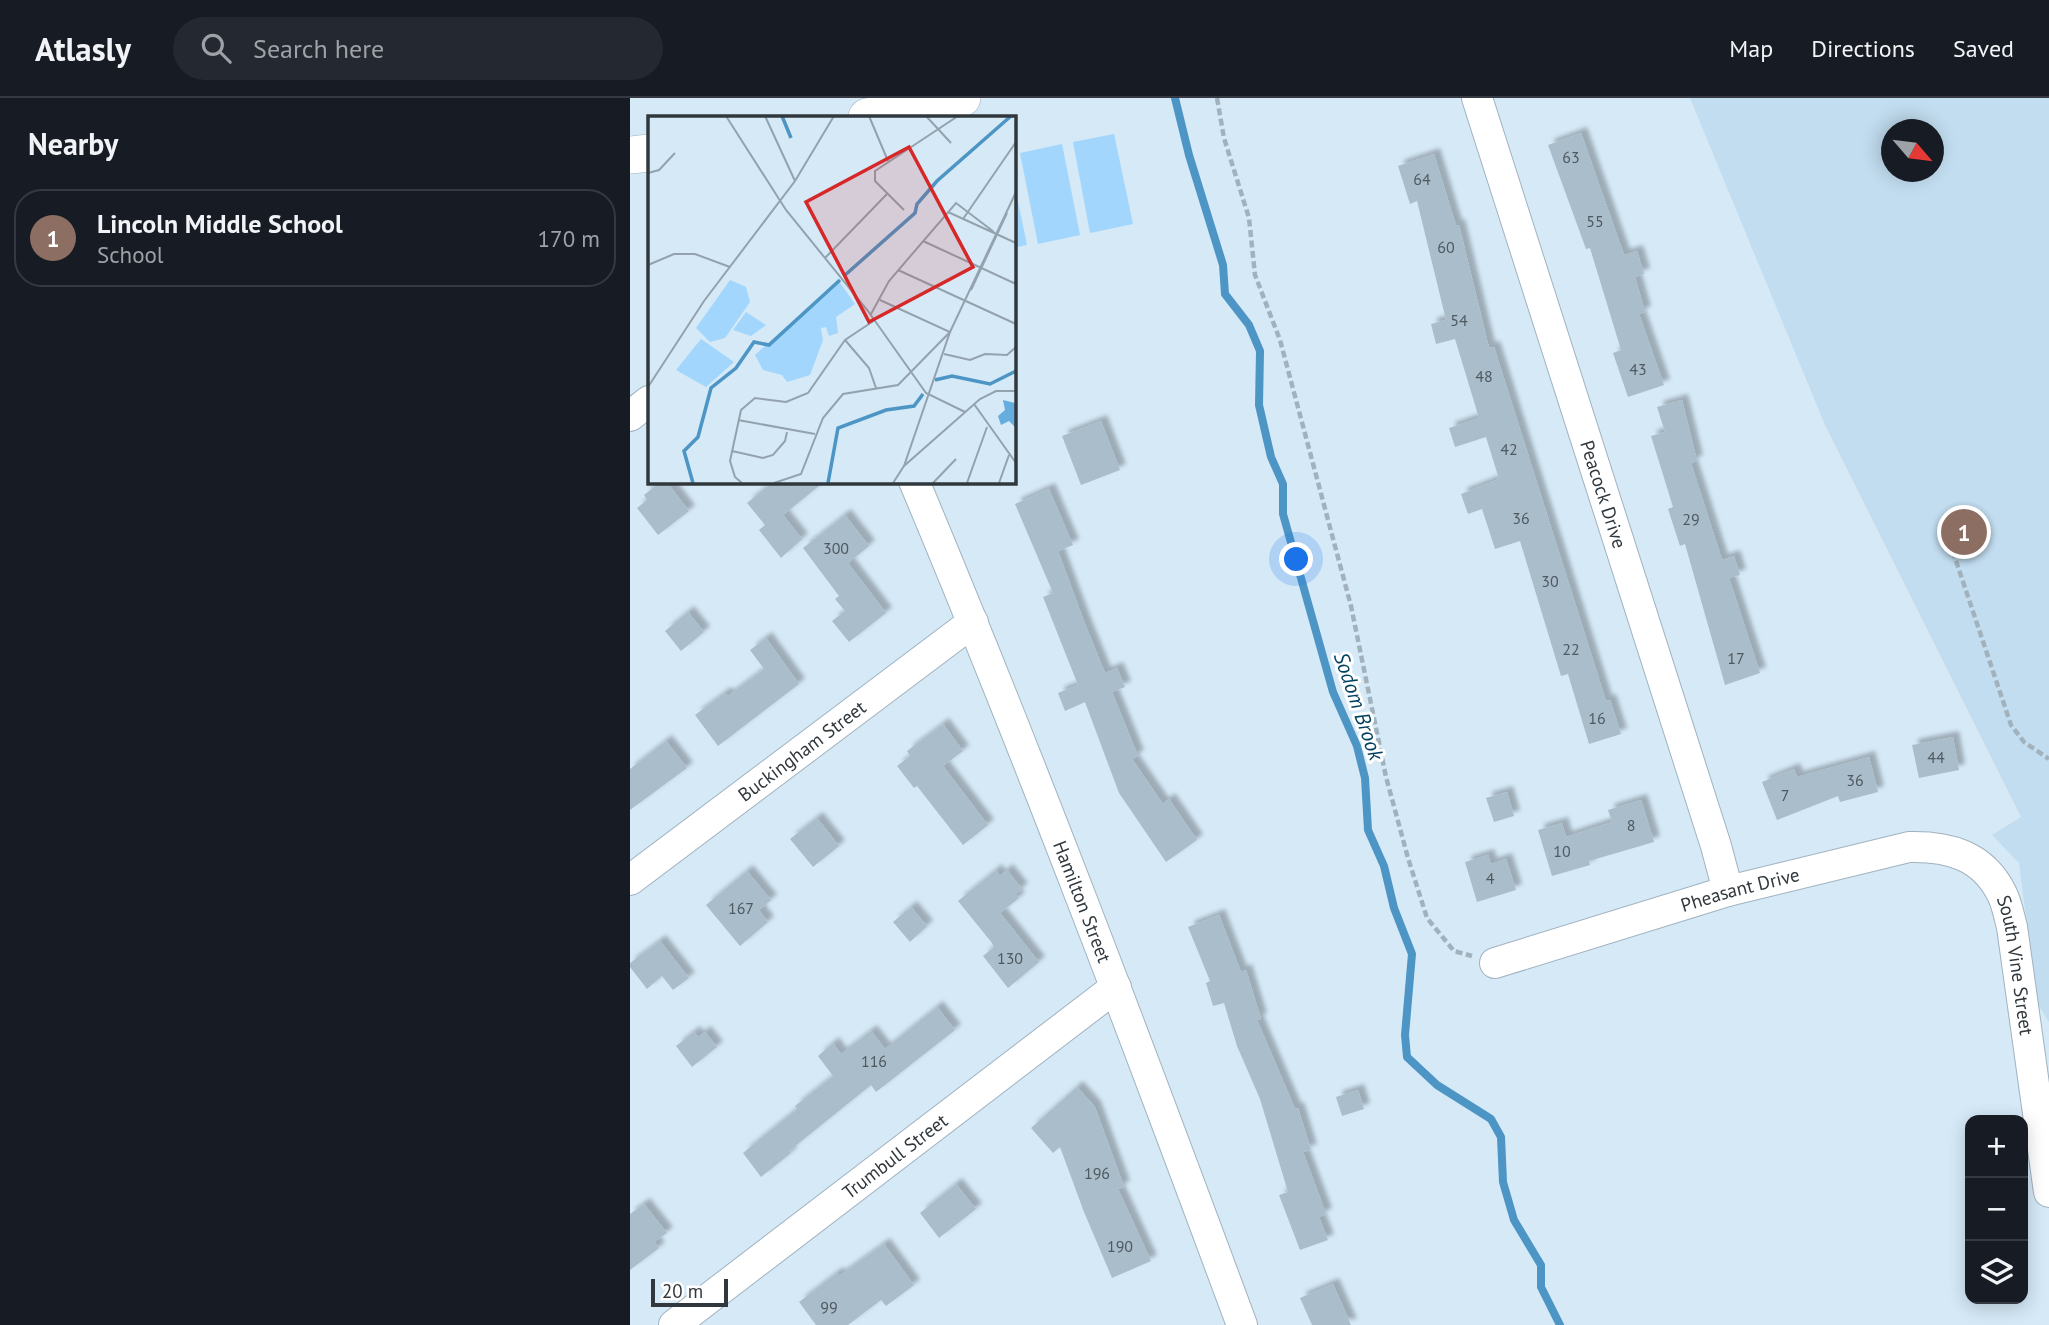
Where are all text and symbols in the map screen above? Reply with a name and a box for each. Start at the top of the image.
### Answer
search box [173,17,663,80]
text: Atlasly [35,27,131,70]
icon: search [197,29,235,67]
text: Search here [253,32,384,65]
text: Map [1729,33,1773,64]
text: Directions [1811,33,1915,64]
text: Saved [1953,33,2014,64]
inset map [648,116,1015,483]
north arrow [1881,119,1944,182]
text: Nearby [28,124,118,163]
house number: 63 [1562,147,1580,167]
house number: 64 [1413,169,1431,189]
text: Lincoln Middle School [97,207,343,240]
house number: 55 [1586,211,1604,231]
text: 1 [46,224,60,253]
text: 170 m [538,224,600,253]
house number: 60 [1437,237,1455,257]
text: School [97,240,164,269]
house number: 54 [1450,310,1468,330]
house number: 43 [1629,359,1647,379]
house number: 48 [1475,366,1493,386]
street label: Peacock Drive [1575,437,1632,551]
house number: 42 [1500,439,1518,459]
pin: 1 [1941,506,1987,558]
house number: 36 [1512,508,1530,528]
house number: 29 [1682,509,1700,529]
house number: 300 [823,538,849,558]
your location [1279,542,1313,576]
house number: 30 [1541,571,1559,591]
house number: 22 [1562,639,1580,659]
water label: Sodom Brook [1328,648,1391,765]
house number: 17 [1727,648,1745,668]
street label: Buckingham Street [733,695,871,807]
house number: 16 [1588,708,1606,728]
house number: 44 [1927,747,1945,767]
house number: 36 [1846,770,1864,790]
house number: 7 [1781,785,1789,805]
house number: 8 [1627,815,1635,835]
street label: Hamilton Street [1048,837,1117,966]
house number: 10 [1553,841,1571,861]
street label: Pheasant Drive [1678,862,1802,917]
house number: 4 [1486,868,1495,888]
street label: South Vine Street [1992,892,2039,1037]
house number: 167 [728,898,754,918]
house number: 130 [997,948,1023,968]
house number: 116 [861,1051,887,1071]
street label: Trumbull Street [837,1108,953,1204]
map controls [1965,1115,2028,1304]
button: + [1965,1115,2028,1178]
house number: 196 [1084,1163,1110,1183]
button: − [1965,1178,2028,1241]
house number: 190 [1107,1236,1133,1256]
button: layers [1965,1241,2028,1304]
scale bar [651,1276,728,1308]
text: 20 m [662,1279,703,1303]
house number: 99 [820,1297,838,1317]

